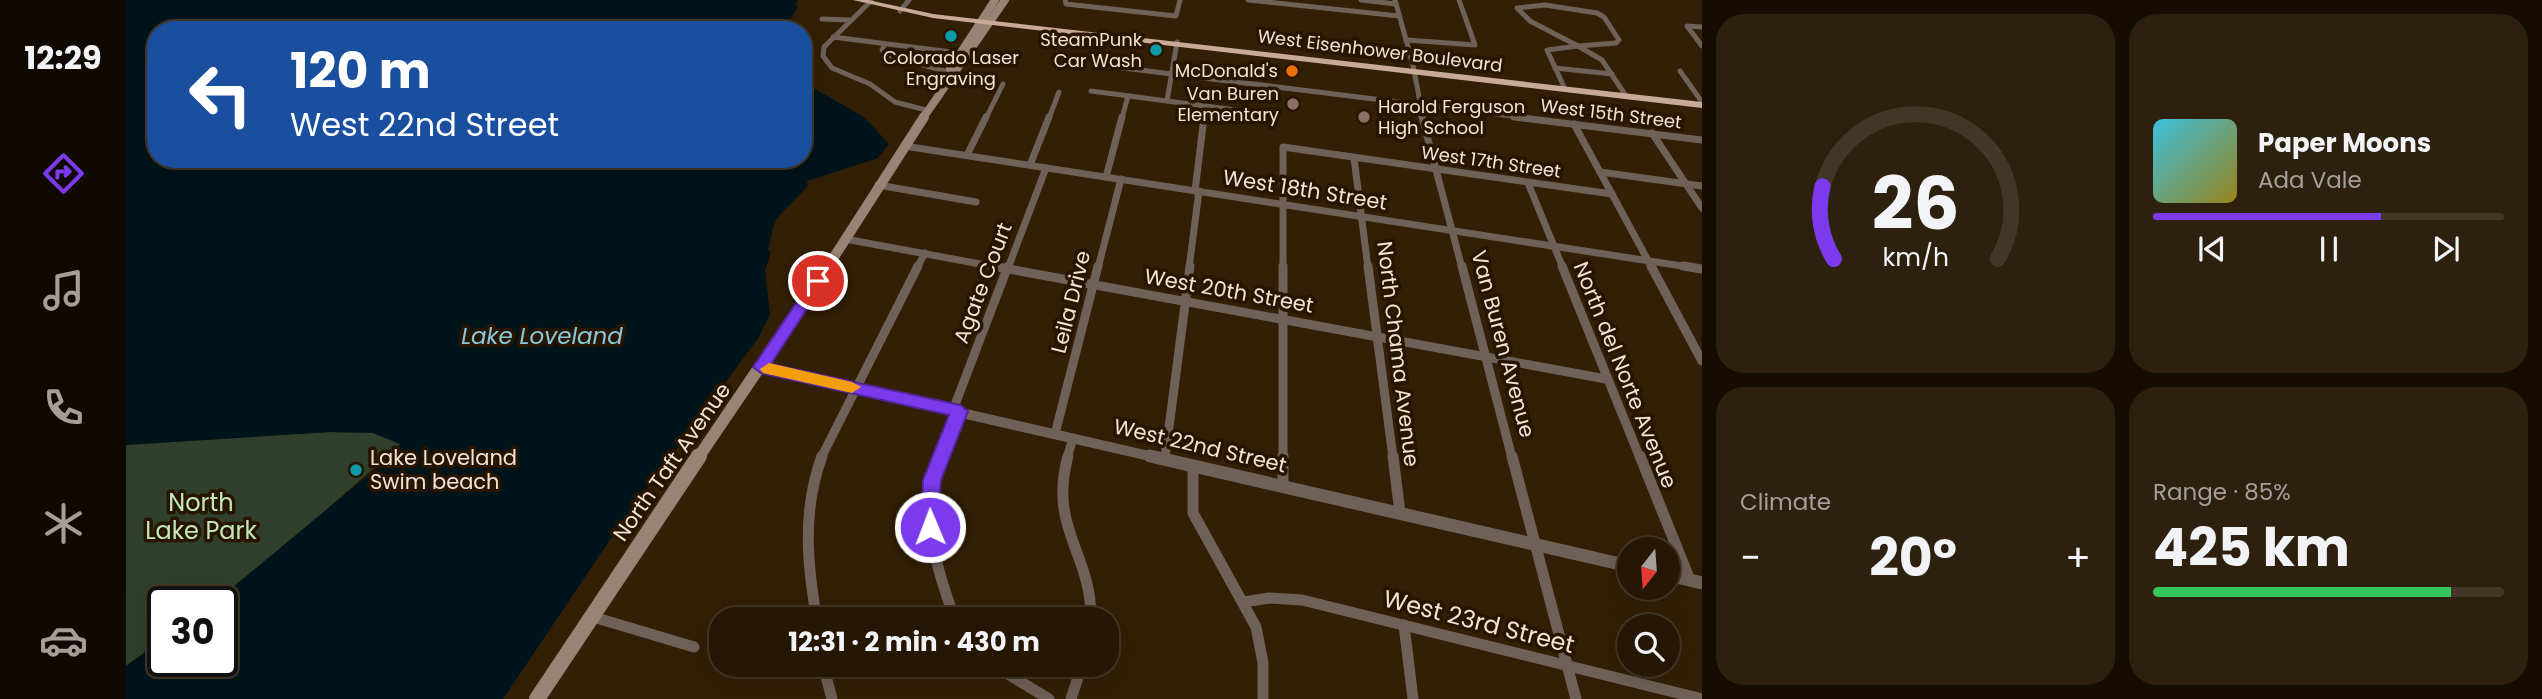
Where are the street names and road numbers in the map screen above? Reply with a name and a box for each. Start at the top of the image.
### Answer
street label: West Eisenhower Boulevard [1256,23,1504,78]
street label: West 15th Street [1539,92,1683,135]
street label: West 17th Street [1420,139,1562,184]
street label: West 18th Street [1221,162,1389,217]
street label: Agate Court [946,218,1019,347]
street label: North Chama Avenue [1370,240,1427,468]
street label: Leila Drive [1044,247,1097,356]
street label: Van Buren Avenue [1465,247,1542,441]
street label: North del Norte Avenue [1567,257,1684,492]
street label: West 20th Street [1142,261,1316,320]
street label: North Taft Avenue [606,377,737,547]
street label: West 22nd Street [1111,412,1289,480]
street label: West 23rd Street [1380,582,1578,661]

